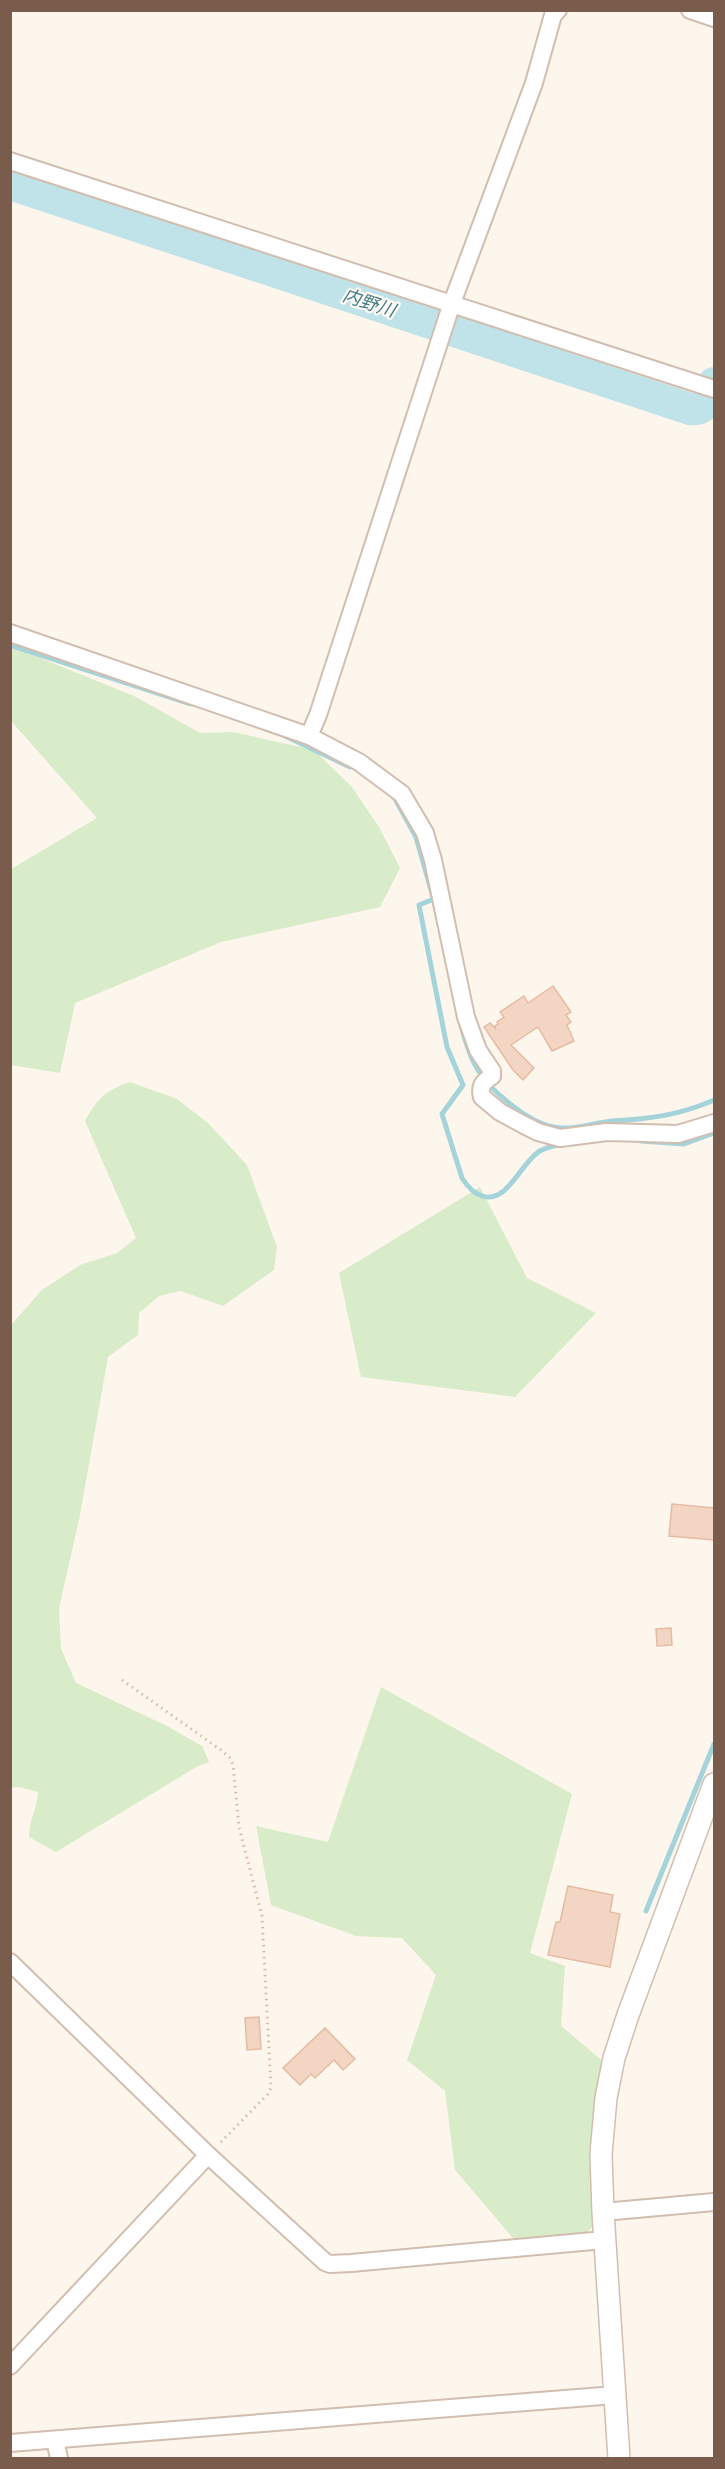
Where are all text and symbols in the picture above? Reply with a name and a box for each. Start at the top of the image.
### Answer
water label: 内野川 [340,283,400,321]

